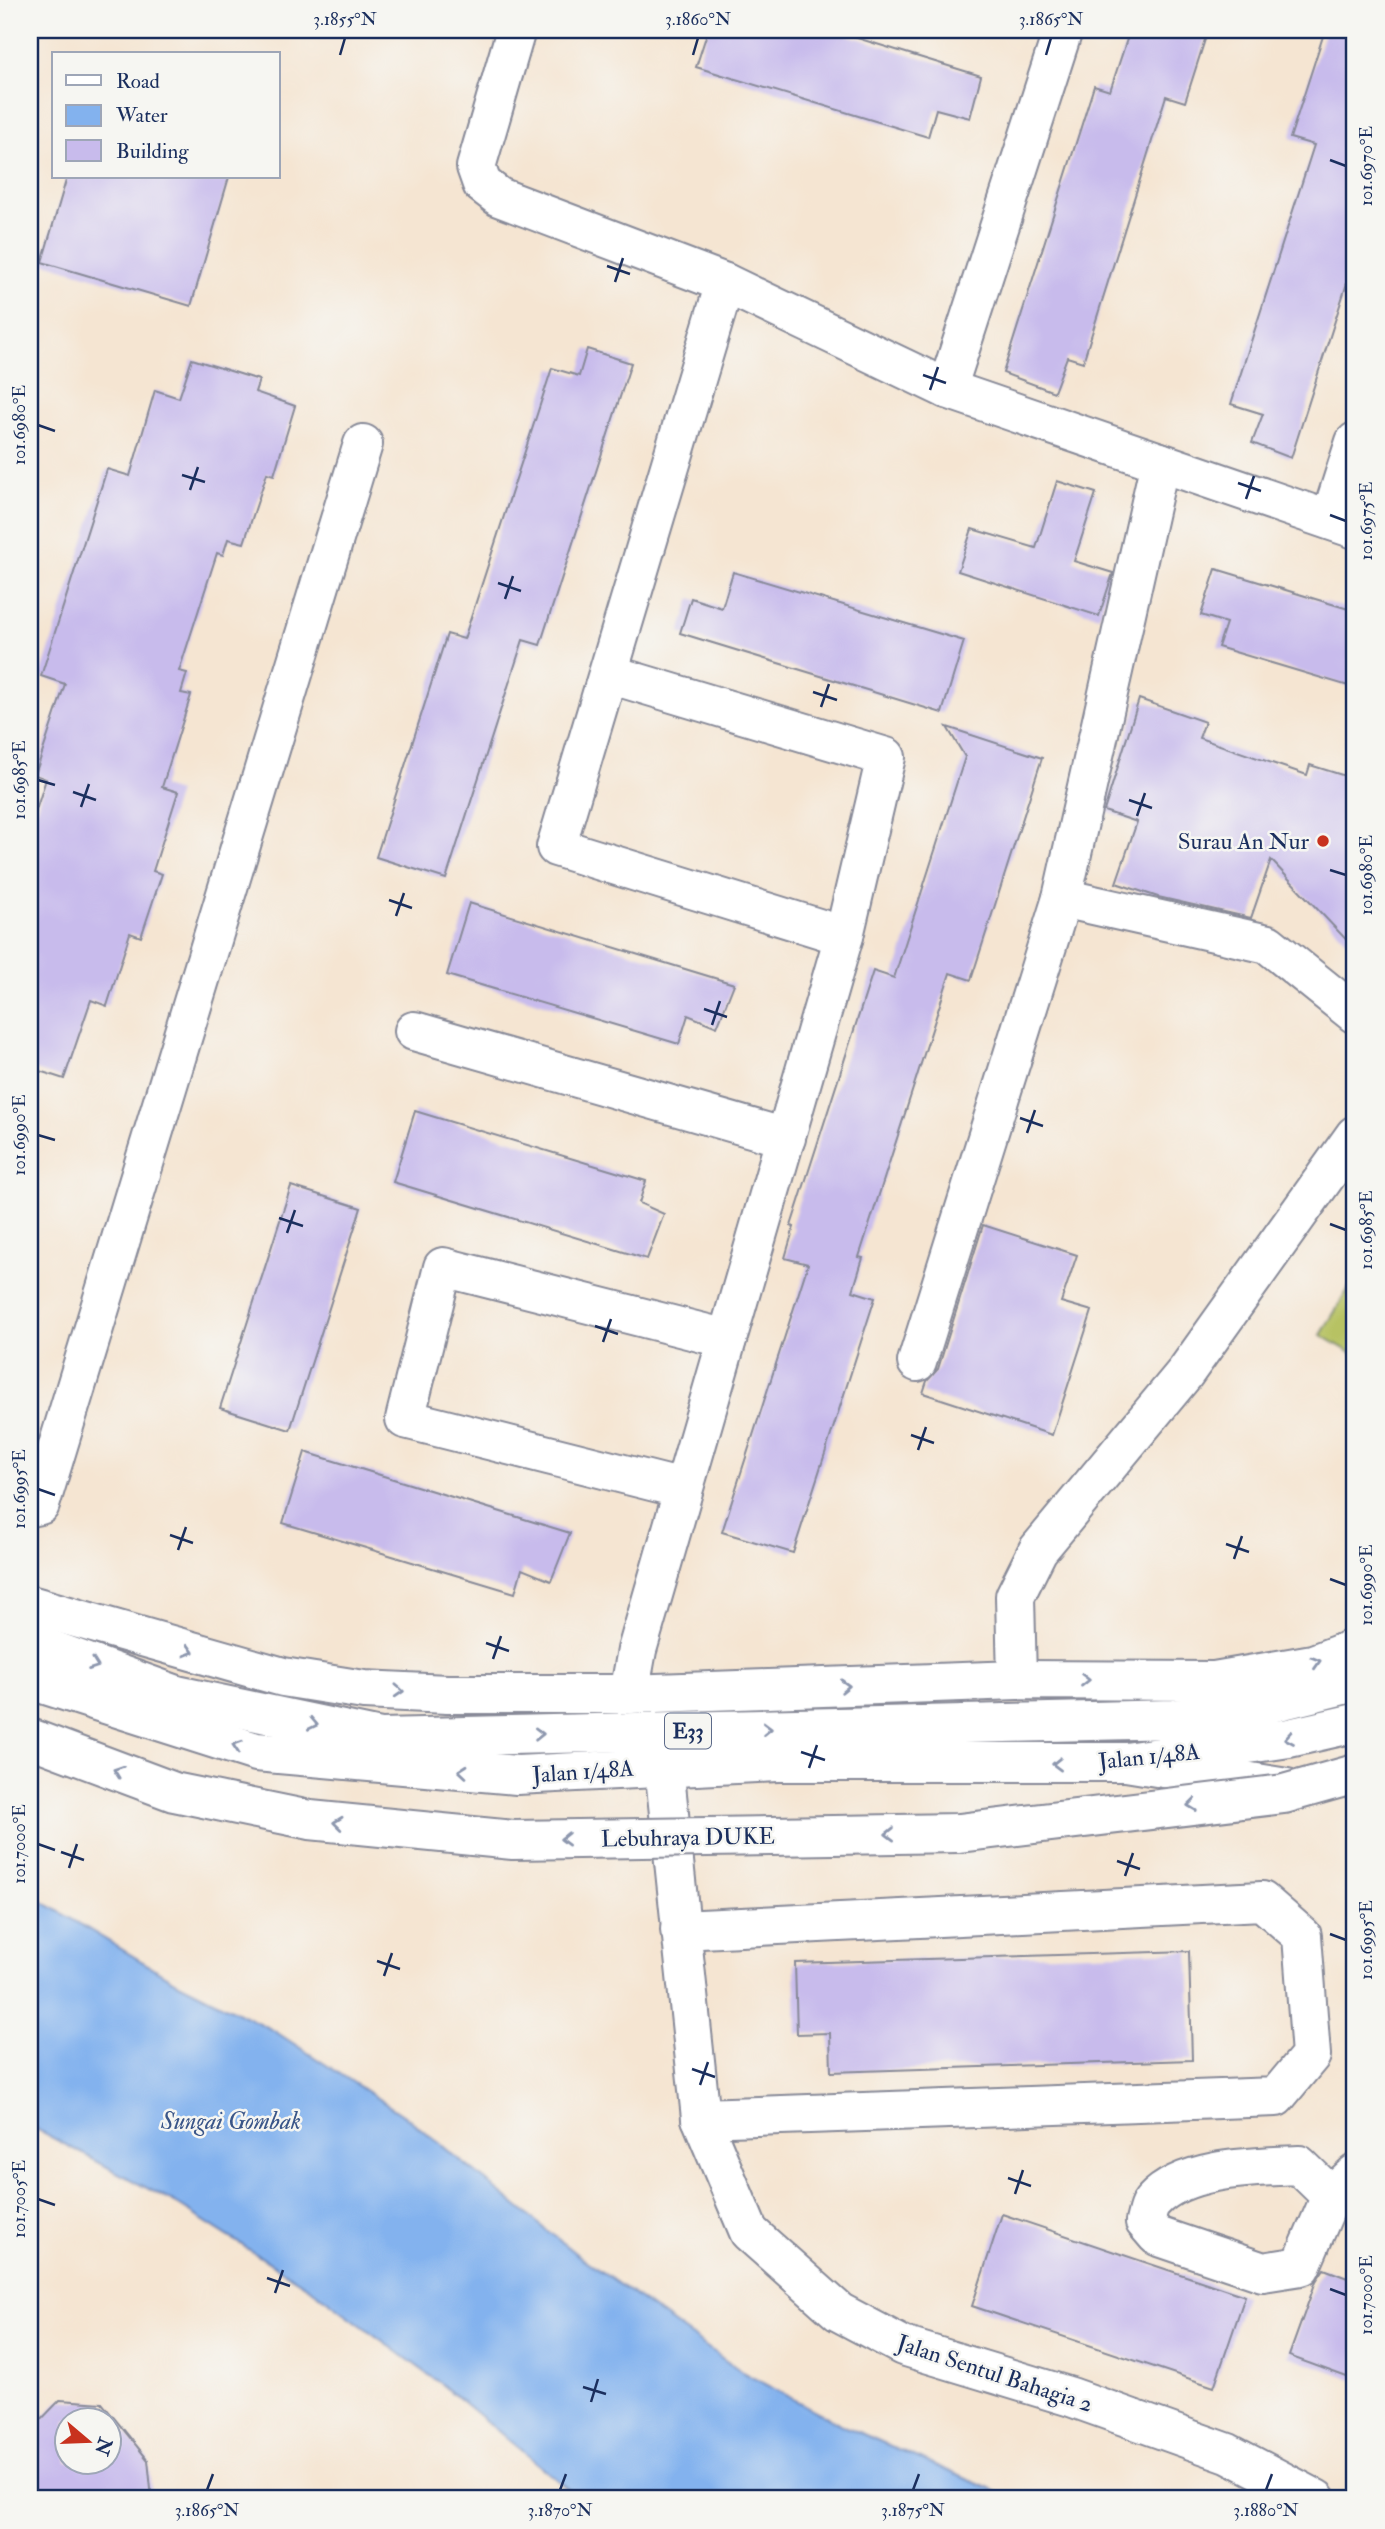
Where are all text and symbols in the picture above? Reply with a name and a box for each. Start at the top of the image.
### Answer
text: 3.1855°N [313,8,377,31]
text: 3.1860°N [665,8,731,31]
text: 3.1865°N [1019,8,1083,31]
legend [52,52,280,178]
text: Road [116,68,161,95]
text: Water [115,102,168,129]
text: 101.6970°E [1355,126,1378,206]
text: Building [116,138,189,165]
text: 101.6980°E [8,385,31,465]
text: 101.6975°E [1355,481,1378,561]
text: 101.6985°E [8,740,31,820]
place label: Surau An Nur [1178,827,1309,856]
marker: Surau An Nur [1315,833,1331,849]
text: 101.6980°E [1355,835,1378,915]
text: 101.6990°E [8,1094,31,1176]
text: 101.6985°E [1355,1190,1378,1270]
text: 101.6995°E [8,1449,31,1529]
text: 101.6990°E [1355,1544,1378,1626]
one-way arrow [183,1642,195,1657]
one-way arrow [1310,1656,1322,1671]
one-way arrow [87,1657,99,1671]
one-way arrow [1081,1672,1091,1688]
one-way arrow [839,1678,850,1693]
one-way arrow [394,1684,405,1699]
road number: E33 [665,1714,711,1748]
one-way arrow [307,1715,319,1730]
one-way arrow [762,1721,772,1737]
one-way arrow [534,1727,545,1742]
one-way arrow [1283,1730,1295,1745]
street label: Jalan 1/48A [1096,1737,1202,1776]
one-way arrow [232,1740,244,1755]
street label: Jalan 1/48A [530,1753,635,1790]
one-way arrow [1052,1756,1063,1771]
one-way arrow [457,1764,468,1779]
one-way arrow [112,1765,124,1779]
one-way arrow [1186,1797,1198,1812]
text: 101.7000°E [8,1804,31,1884]
one-way arrow [332,1816,343,1831]
street label: Lebuhraya DUKE [601,1821,775,1854]
one-way arrow [885,1826,895,1842]
one-way arrow [559,1831,570,1847]
text: 101.6995°E [1355,1900,1378,1980]
water label: Sungai Gombak [160,2106,301,2137]
text: 101.7005°E [8,2160,31,2238]
text: 101.7000°E [1355,2255,1378,2335]
street label: Jalan Sentul Bahagia 2 [892,2328,1096,2419]
north arrow [52,2406,122,2476]
text: N [89,2433,118,2459]
text: 3.1865°N [175,2499,239,2522]
text: 3.1870°N [527,2499,593,2522]
text: 3.1875°N [881,2499,945,2522]
text: 3.1880°N [1233,2499,1299,2522]

